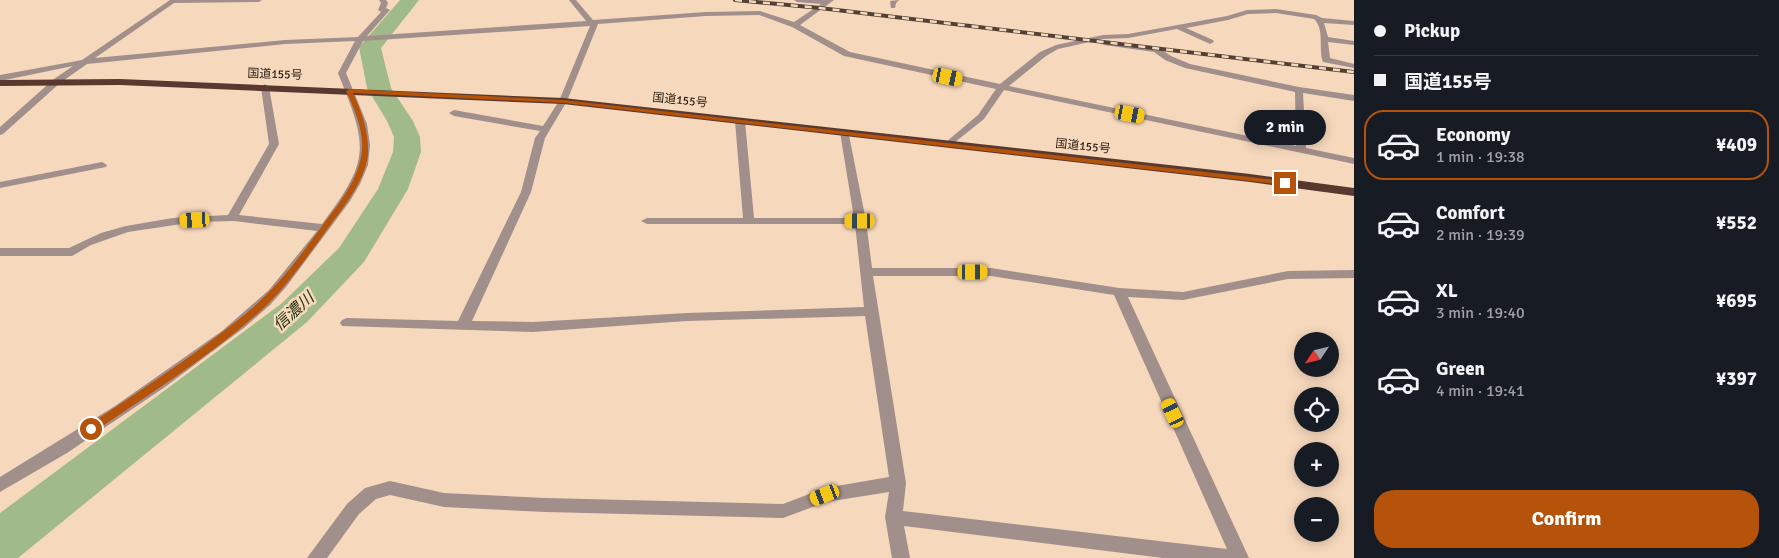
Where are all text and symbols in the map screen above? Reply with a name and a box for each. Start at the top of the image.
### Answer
text: Pickup [1404,19,1460,43]
street label: 国道155号 [247,66,303,83]
car [931,67,964,87]
text: 国道155号 [1404,70,1492,94]
street label: 国道155号 [652,90,708,111]
car [1113,104,1146,124]
callout: 2 min [1244,110,1326,146]
text: 2 min [1266,117,1304,137]
icon: car [1376,123,1421,168]
text: Economy [1436,123,1510,147]
text: ¥409 [1716,133,1757,157]
street label: 国道155号 [1055,136,1111,157]
text: 1 min · 19:38 [1436,147,1525,167]
route end [1274,172,1296,194]
icon: car [1376,201,1421,246]
text: Comfort [1436,201,1505,225]
text: ¥552 [1716,211,1757,235]
car [179,212,210,228]
car [845,214,875,229]
text: 2 min · 19:39 [1436,225,1525,245]
car [958,265,988,280]
icon: car [1376,279,1421,324]
text: XL [1436,279,1458,303]
water label: 信濃川 [269,287,320,335]
text: ¥695 [1716,289,1757,313]
text: 3 min · 19:40 [1436,303,1525,323]
north arrow [1294,332,1339,378]
map controls [1294,332,1339,542]
icon: car [1376,357,1421,402]
text: Green [1436,357,1485,381]
text: ¥397 [1716,367,1757,391]
text: 4 min · 19:41 [1436,381,1525,401]
button: locate [1294,387,1339,432]
car [1159,396,1186,430]
route start [80,418,102,440]
button: + [1294,442,1339,487]
car [808,483,841,507]
button: Confirm [1374,490,1759,548]
button: − [1294,497,1339,542]

